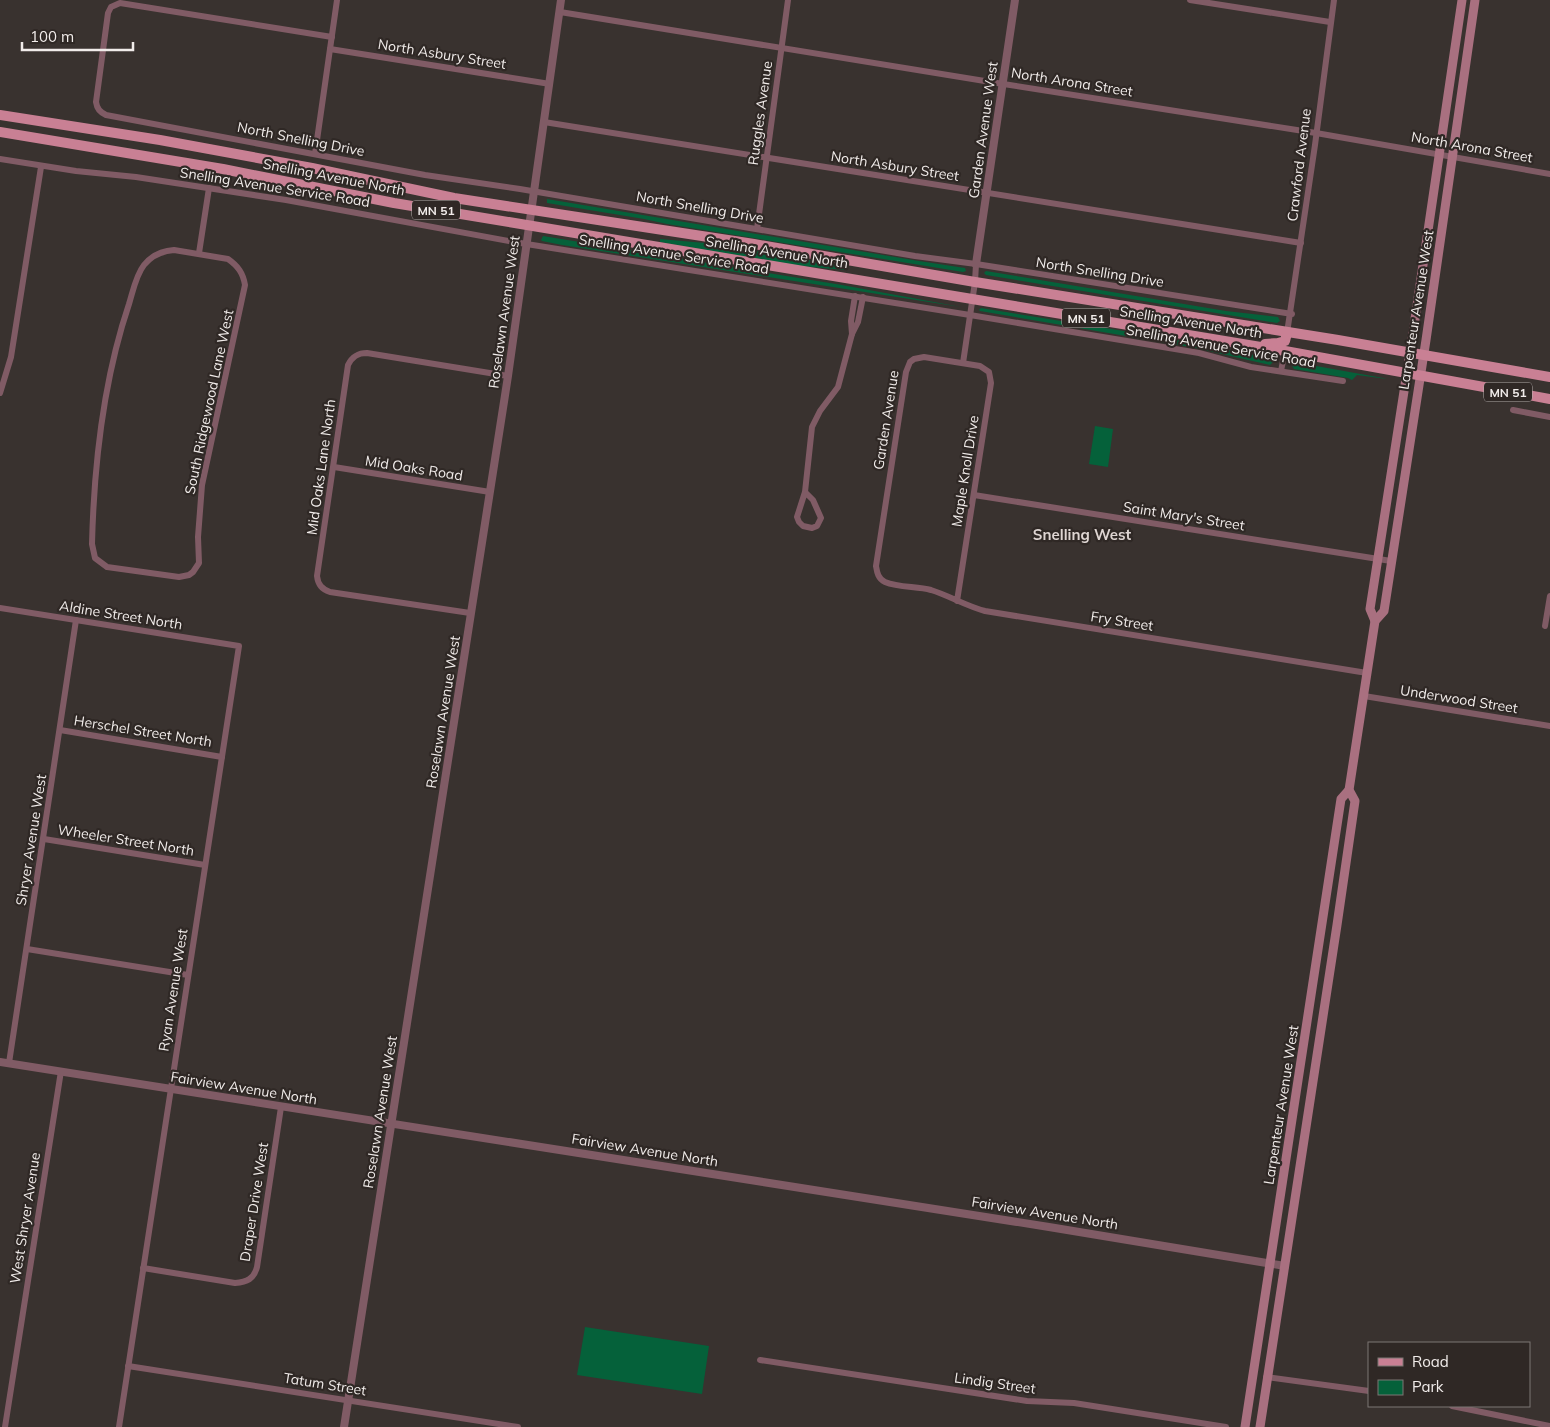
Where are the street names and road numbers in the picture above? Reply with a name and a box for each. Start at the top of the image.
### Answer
street label: North Asbury Street [377,35,508,73]
street label: Ruggles Avenue [744,60,776,166]
street label: Garden Avenue West [964,60,1002,200]
street label: North Arona Street [1010,63,1134,101]
street label: Crawford Avenue [1283,108,1315,222]
street label: North Snelling Drive [236,118,366,160]
street label: North Arona Street [1410,127,1534,167]
street label: North Asbury Street [830,147,961,185]
street label: Snelling Avenue North [261,154,407,200]
street label: Snelling Avenue Service Road [179,163,371,211]
street label: North Snelling Drive [635,187,765,227]
road number: MN 51 [412,200,460,220]
street label: Larpenteur Avenue West [1395,229,1438,391]
street label: Snelling Avenue Service Road [578,230,770,278]
street label: Snelling Avenue North [704,232,850,272]
street label: Roselawn Avenue West [484,234,524,390]
street label: North Snelling Drive [1035,253,1165,291]
street label: Snelling Avenue North [1118,302,1264,342]
street label: South Ridgewood Lane West [181,308,237,496]
road number: MN 51 [1062,308,1110,328]
street label: Snelling Avenue Service Road [1125,320,1317,372]
street label: Garden Avenue [869,369,903,471]
road number: MN 51 [1484,382,1532,402]
street label: Mid Oaks Lane North [303,398,339,536]
street label: Maple Knoll Drive [947,414,983,528]
street label: Mid Oaks Road [364,451,464,485]
street label: Saint Mary's Street [1122,497,1246,535]
street label: Aldine Street North [58,596,184,634]
street label: Fry Street [1089,607,1155,635]
street label: Roselawn Avenue West [422,634,464,790]
street label: Underwood Street [1399,681,1519,717]
street label: Herschel Street North [73,711,213,751]
street label: Shryer Avenue West [12,773,50,907]
street label: Wheeler Street North [56,820,196,860]
street label: Ryan Avenue West [154,927,192,1053]
street label: Larpenteur Avenue West [1260,1024,1303,1186]
street label: Roselawn Avenue West [359,1034,401,1190]
street label: Fairview Avenue North [169,1068,319,1108]
street label: Fairview Avenue North [570,1130,720,1170]
street label: Draper Drive West [236,1141,272,1263]
street label: West Shryer Avenue [6,1151,44,1285]
street label: Fairview Avenue North [970,1193,1120,1233]
street label: Lindig Street [953,1368,1037,1398]
street label: Tatum Street [282,1369,368,1399]

